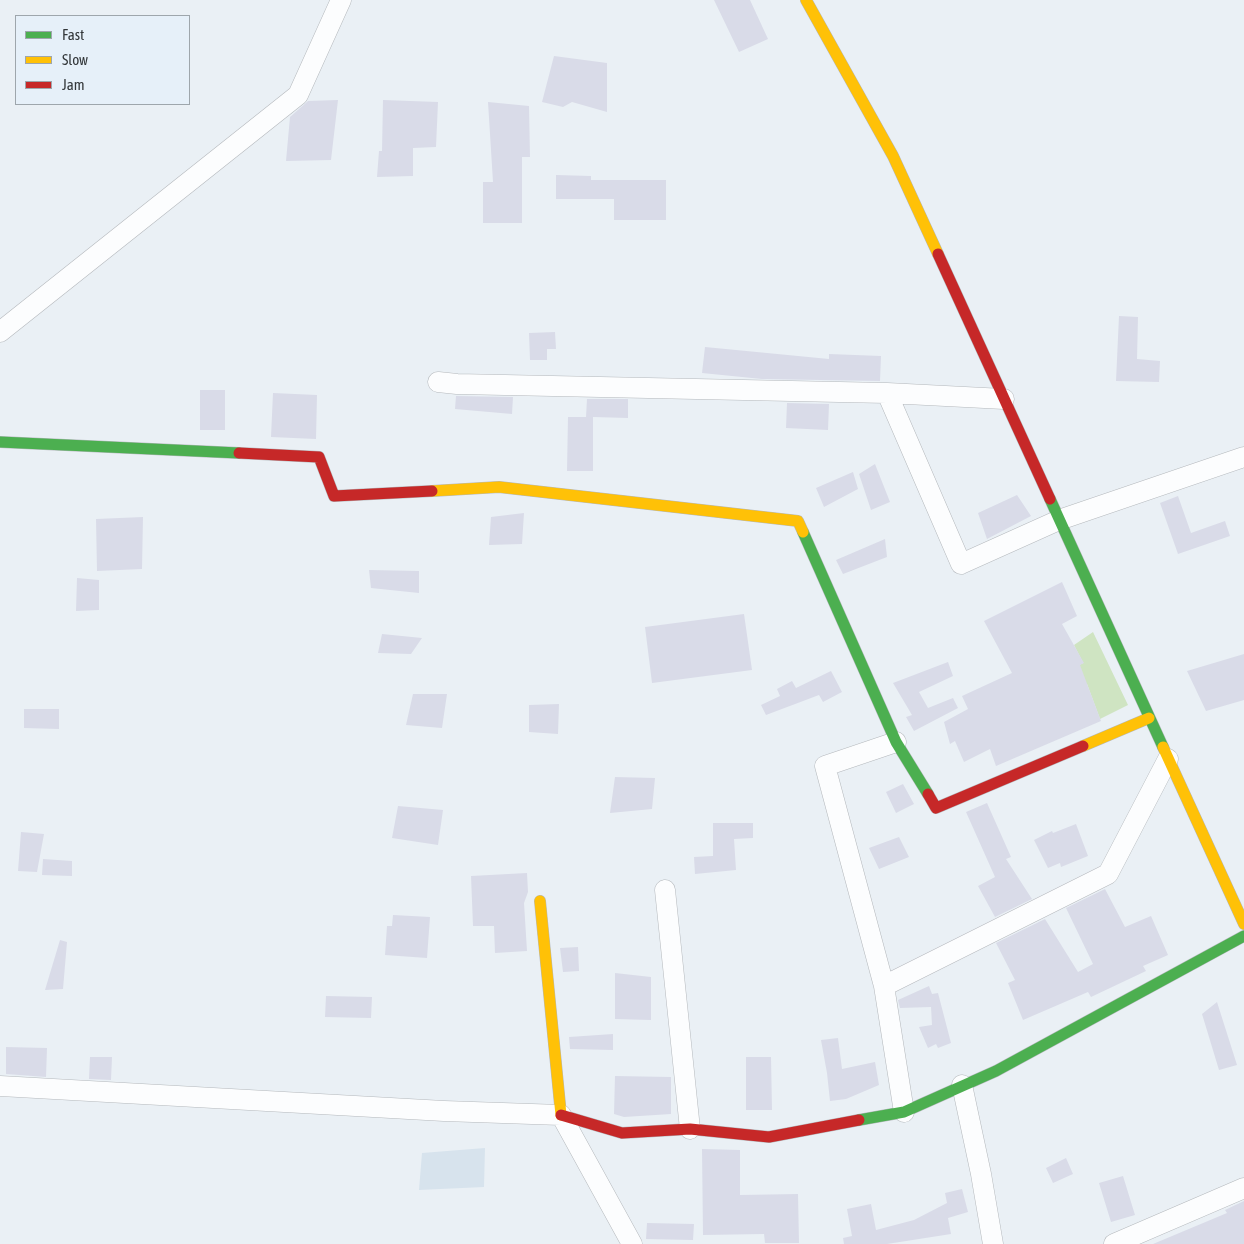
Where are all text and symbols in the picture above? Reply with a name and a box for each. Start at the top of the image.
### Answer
legend [15,15,190,105]
text: Fast [62,26,84,43]
text: Slow [62,51,88,68]
text: Jam [62,76,85,93]

